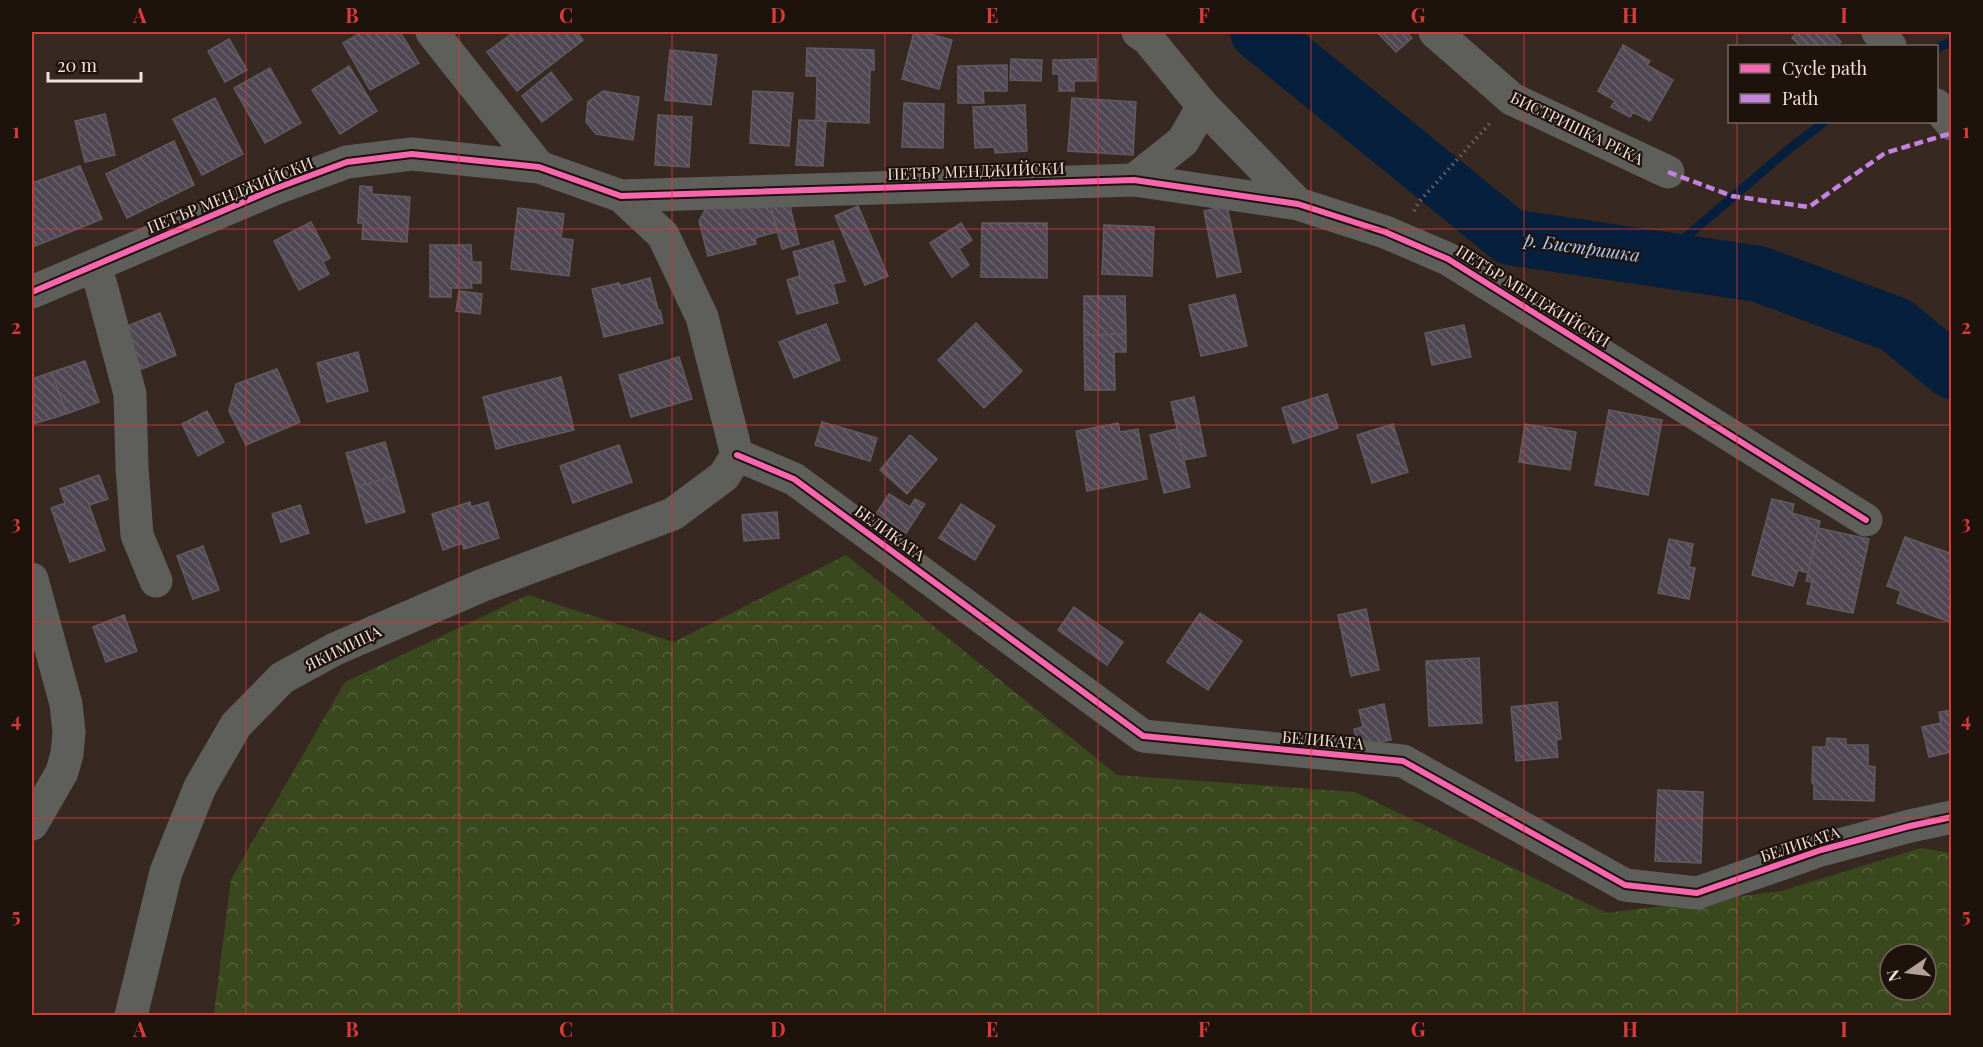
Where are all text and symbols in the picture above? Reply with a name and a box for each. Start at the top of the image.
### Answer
text: A [132,1,147,28]
text: B [345,1,359,28]
text: C [559,1,573,28]
text: D [770,1,786,28]
text: E [986,1,998,28]
text: F [1198,1,1210,28]
text: G [1411,1,1426,28]
text: H [1622,1,1638,28]
text: I [1840,1,1848,28]
scale bar [48,45,141,83]
legend [1728,45,1938,123]
text: 20 m [57,53,97,77]
text: Cycle path [1782,56,1867,80]
street label: БИСТРИШКА РЕКА [1507,86,1648,169]
text: Path [1782,86,1819,110]
text: 1 [12,116,20,143]
text: 1 [1962,116,1970,143]
street label: ПЕТЪР МЕНДЖИЙСКИ [144,152,316,237]
street label: ПЕТЪР МЕНДЖИЙСКИ [887,157,1065,184]
water label: р. Бистришка [1521,227,1642,267]
street label: ПЕТЪР МЕНДЖИЙСКИ [1452,240,1614,351]
text: 2 [11,312,21,339]
text: 2 [1961,312,1971,339]
street label: БЕЛИКАТА [851,500,930,566]
text: 3 [11,508,21,535]
text: 3 [1961,508,1971,535]
street label: ЯКИМИЦА [300,620,385,675]
text: 4 [11,705,21,732]
text: 4 [1961,705,1971,732]
street label: БЕЛИКАТА [1281,725,1366,754]
street label: БЕЛИКАТА [1758,821,1843,866]
text: 5 [11,901,21,928]
text: 5 [1961,901,1971,928]
north arrow [1878,942,1938,1002]
text: N [1881,967,1905,984]
text: A [132,1015,147,1042]
text: B [345,1015,359,1042]
text: C [559,1015,573,1042]
text: D [770,1015,786,1042]
text: E [986,1015,998,1042]
text: F [1198,1015,1210,1042]
text: G [1411,1015,1426,1042]
text: H [1622,1015,1638,1042]
text: I [1840,1015,1848,1042]

